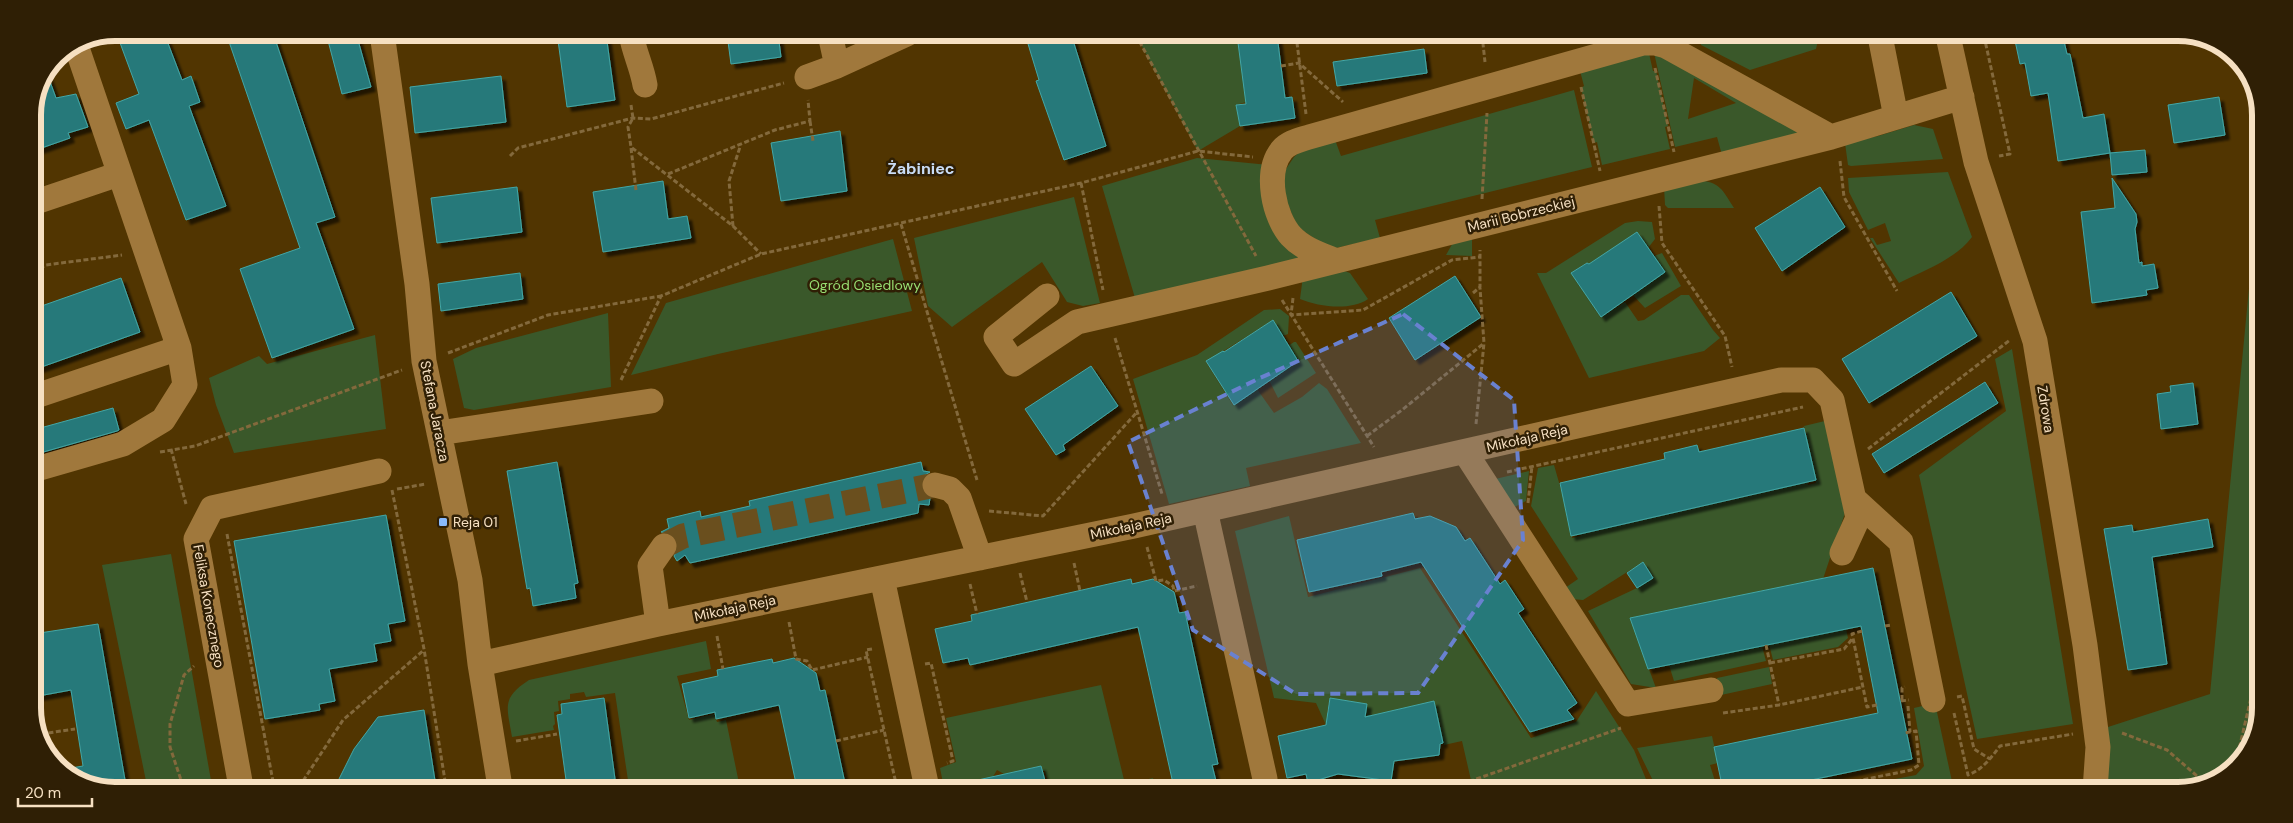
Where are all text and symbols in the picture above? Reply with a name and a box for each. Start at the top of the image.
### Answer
district label: Żabiniec [887,158,955,179]
street label: Marii Bobrzeckiej [1466,192,1576,236]
park label: Ogród Osiedlowy [809,276,921,294]
street label: Stefana Jaracza [416,359,454,463]
street label: Zdrowa [2033,384,2059,434]
street label: Mikołaja Reja [1485,420,1569,456]
street label: Mikołaja Reja [1089,509,1173,543]
place label: Reja 01 [453,513,498,531]
marker: Reja 01 [437,516,449,528]
street label: Feliksa Konecznego [189,543,229,669]
street label: Mikołaja Reja [693,591,777,625]
scale bar [18,776,91,808]
text: 20 m [25,783,61,803]

